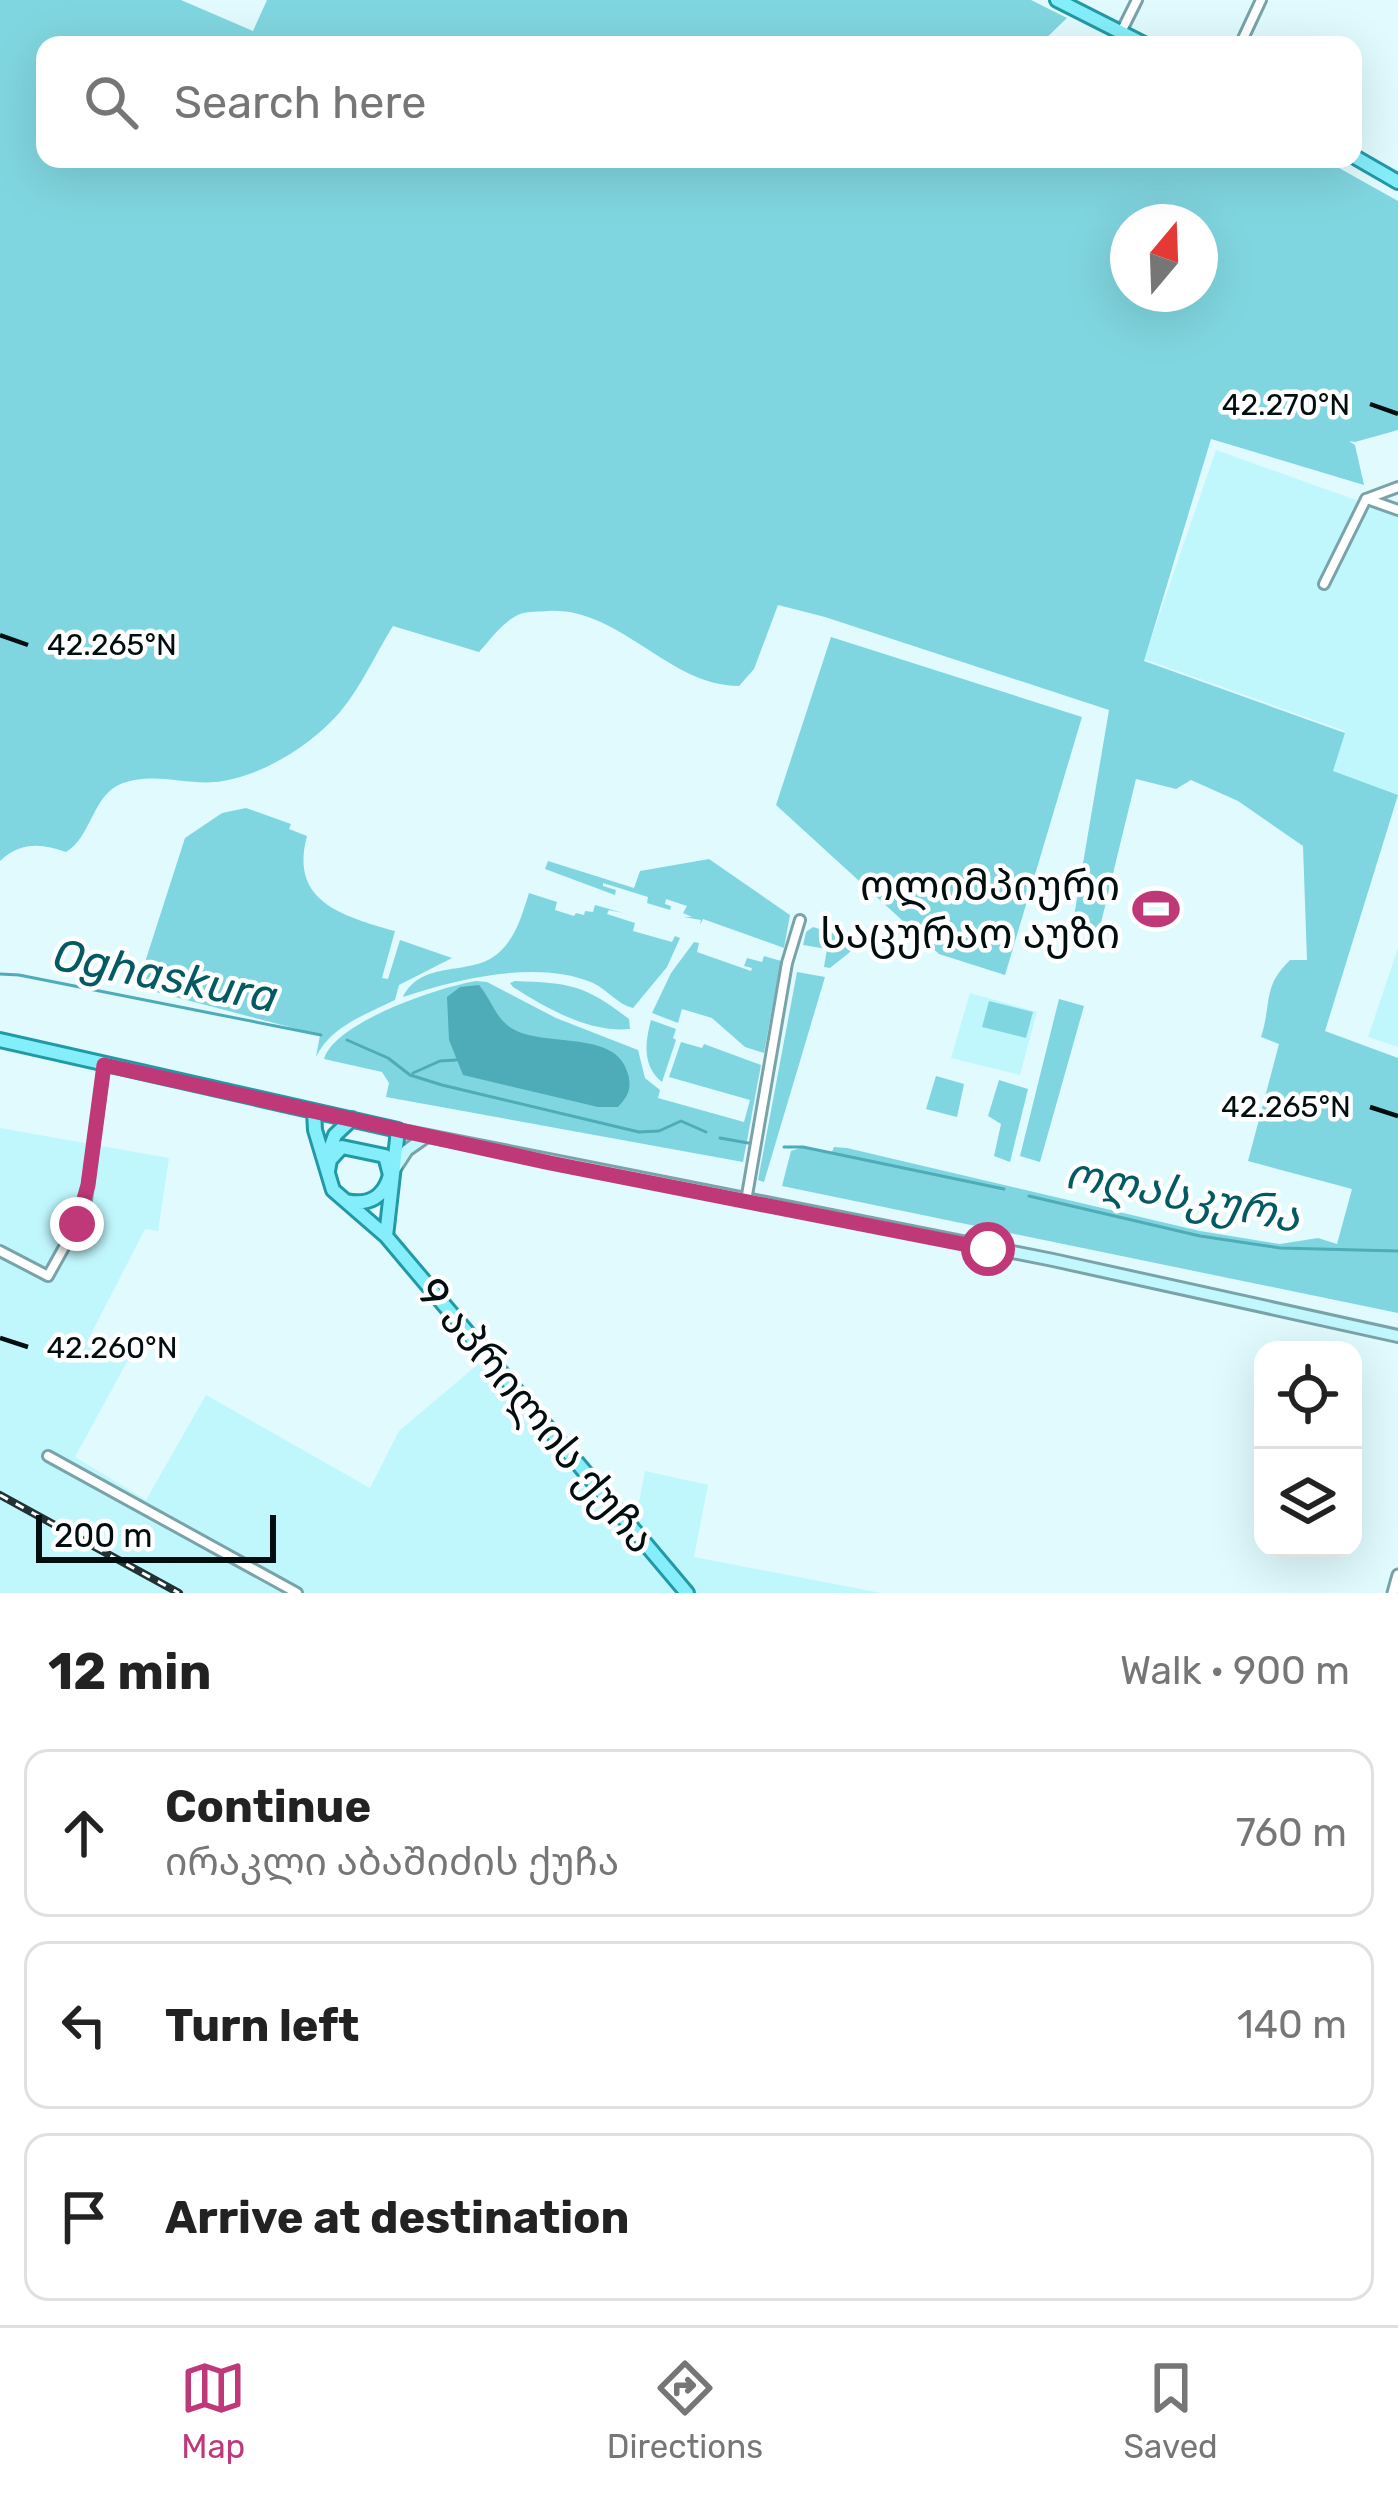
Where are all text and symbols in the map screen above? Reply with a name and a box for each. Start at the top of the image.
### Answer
search box [36,36,1362,168]
icon: search [78,69,144,135]
text: Search here [174,76,426,129]
north arrow [1110,204,1218,312]
text: 42.270°N [1222,387,1350,423]
text: 42.265°N [47,627,177,663]
place label: ოლიმპიური საცურაო აუზი [820,861,1120,959]
sports icon: ოლიმპიური საცურაო აუზი [1131,884,1181,934]
water label: Oghaskura [49,928,283,1023]
text: 42.265°N [1221,1089,1351,1125]
water label: ოღასკურა [1061,1146,1305,1244]
route end [50,1197,104,1251]
route start [961,1222,1015,1276]
street label: 9 აპრილის ქუჩა [407,1268,666,1563]
text: 42.260°N [46,1330,178,1366]
map controls [1254,1341,1362,1557]
button: locate [1254,1341,1362,1449]
button: layers [1254,1449,1362,1557]
scale bar [36,1509,276,1562]
text: 200 m [54,1516,153,1555]
text: 12 min [48,1641,211,1702]
text: Walk · 900 m [1120,1648,1350,1694]
text: Continue [165,1780,371,1833]
icon: ahead [51,1800,117,1866]
text: 760 m [1236,1810,1347,1856]
text: ირაკლი აბაშიძის ქუჩა [165,1839,619,1885]
icon: left [51,1992,117,2058]
text: Turn left [165,1999,359,2052]
text: 140 m [1237,2002,1347,2048]
icon: arrive [51,2184,117,2250]
text: Arrive at destination [165,2191,630,2244]
tab: Map [180,2355,246,2466]
tab: Directions [607,2355,763,2466]
tab: Saved [1124,2355,1218,2466]

